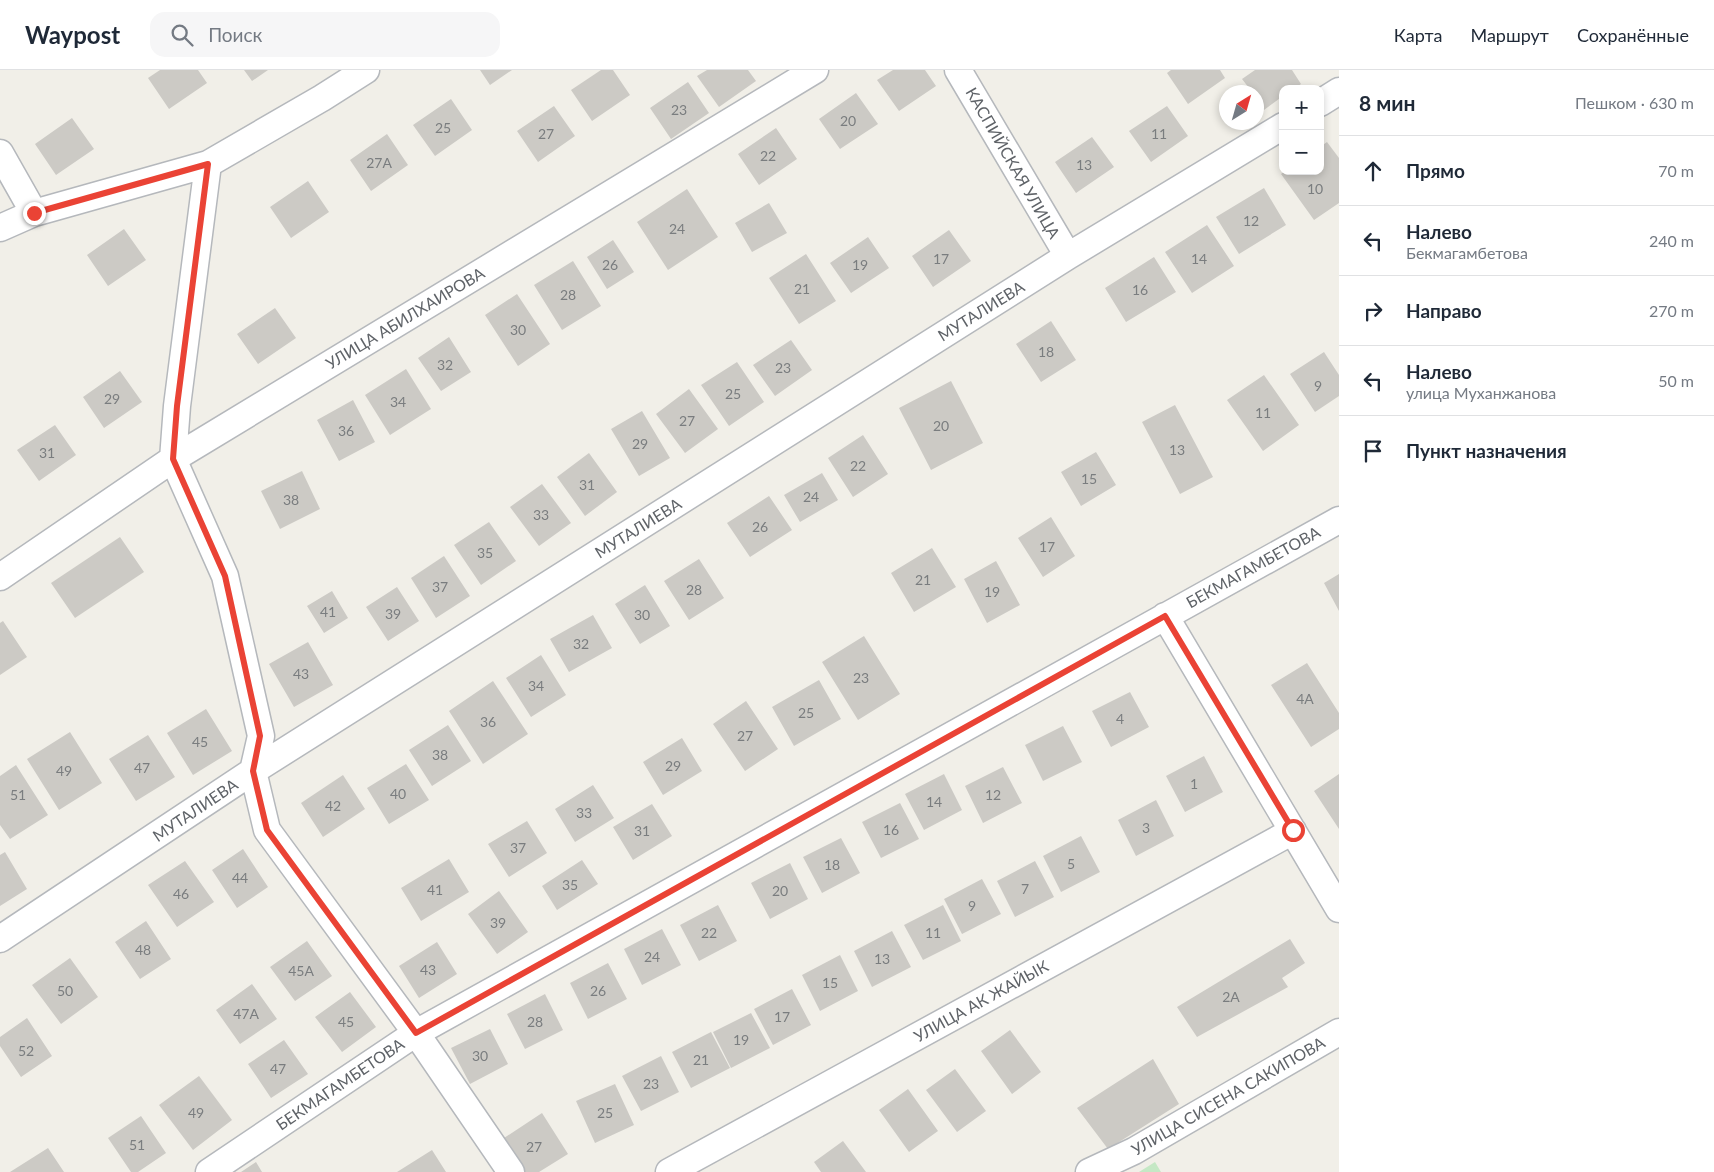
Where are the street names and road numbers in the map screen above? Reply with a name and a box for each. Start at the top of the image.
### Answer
street label: КАСПИЙСКАЯ УЛИЦА [962,84,1065,242]
street label: УЛИЦА АБИЛХАИРОВА [322,263,488,372]
street label: МУТАЛИЕВА [934,276,1028,345]
street label: МУТАЛИЕВА [591,493,685,562]
street label: БЕКМАГАМБЕТОВА [1182,522,1323,611]
street label: МУТАЛИЕВА [149,774,241,845]
street label: УЛИЦА АК ЖАЙЫК [910,956,1051,1045]
street label: УЛИЦА СИСЕНА САКИПОВА [1128,1032,1328,1159]
street label: БЕКМАГАМБЕТОВА [272,1034,407,1133]

